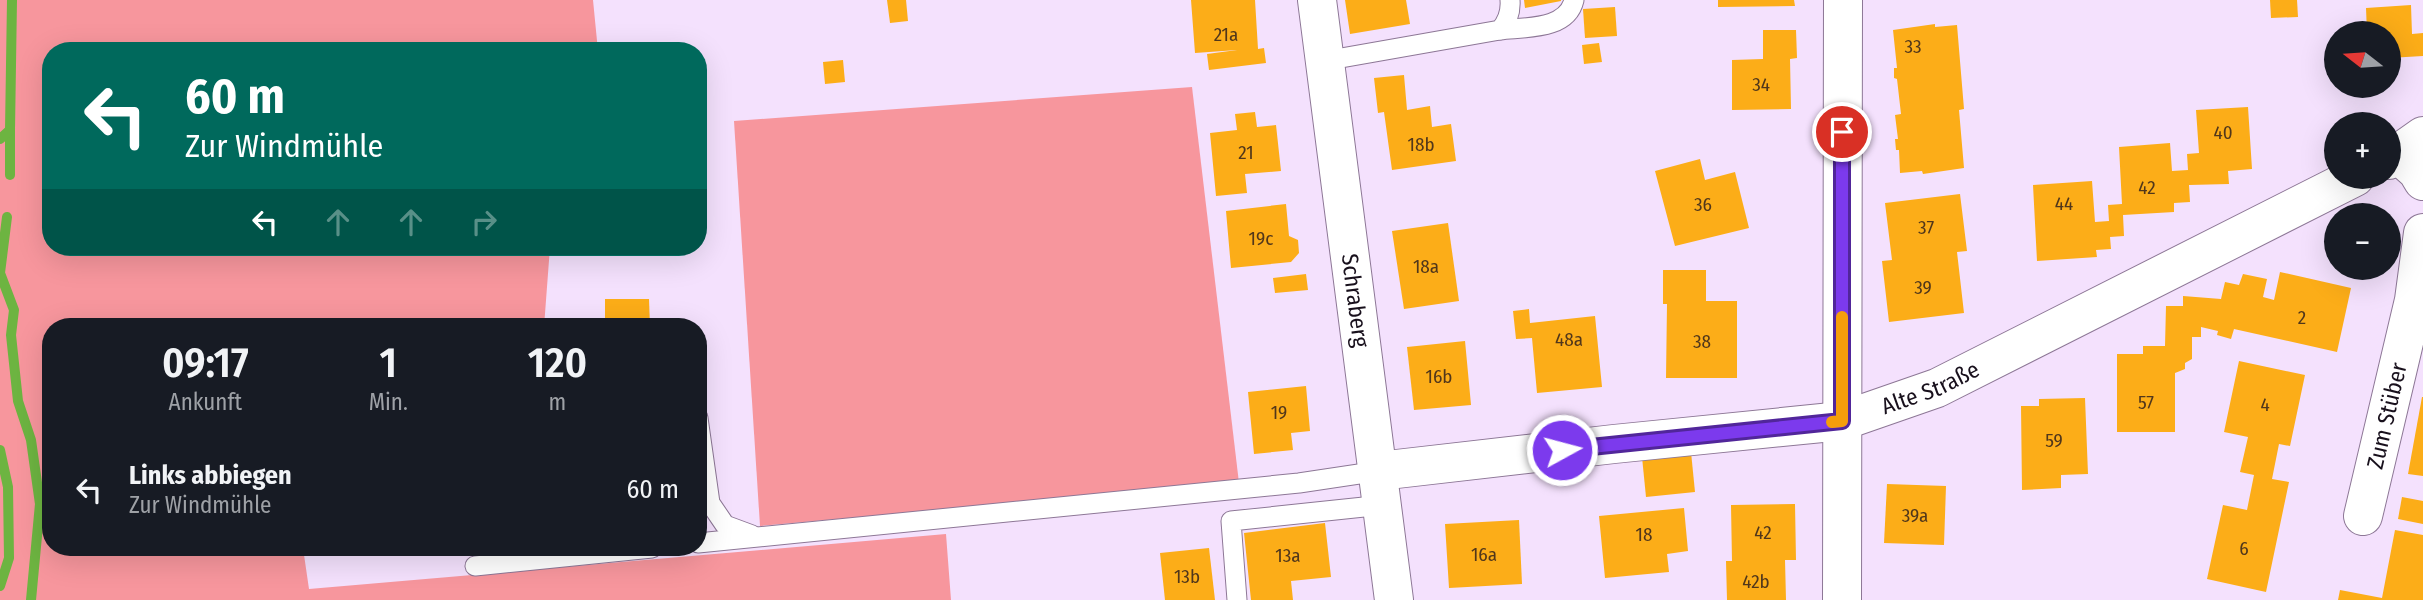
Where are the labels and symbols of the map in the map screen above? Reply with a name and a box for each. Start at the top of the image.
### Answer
north arrow [2324,21,2401,98]
house number: 21a [1214,23,1238,46]
house number: 33 [1904,35,1922,58]
house number: 34 [1752,73,1770,96]
pin [1812,102,1872,162]
house number: 40 [2213,121,2233,144]
house number: 18b [1407,133,1435,156]
house number: 21 [1238,141,1254,164]
house number: 42 [2138,176,2156,199]
house number: 44 [2055,192,2073,215]
house number: 36 [1694,193,1712,216]
house number: 37 [1918,216,1934,239]
house number: 19c [1249,227,1273,250]
street label: Schraberg [1336,252,1375,349]
house number: 18a [1413,255,1439,278]
house number: 39 [1914,276,1932,299]
house number: 2 [2298,306,2306,329]
house number: 48a [1555,328,1583,351]
house number: 38 [1693,330,1711,353]
street label: Alte Straße [1878,355,1984,420]
street label: Zum Stüber [2361,360,2413,472]
house number: 16b [1426,365,1452,388]
house number: 57 [2138,391,2154,414]
house number: 4 [2260,393,2270,416]
house number: 19 [1271,401,1287,424]
position arrow [1525,413,1599,487]
house number: 59 [2045,429,2063,452]
house number: 39a [1902,504,1928,527]
house number: 42 [1754,521,1772,544]
house number: 18 [1636,523,1652,546]
house number: 6 [2239,537,2249,560]
house number: 16a [1471,543,1497,566]
house number: 13a [1275,544,1301,567]
house number: 13b [1174,565,1200,588]
house number: 42b [1742,570,1770,593]

